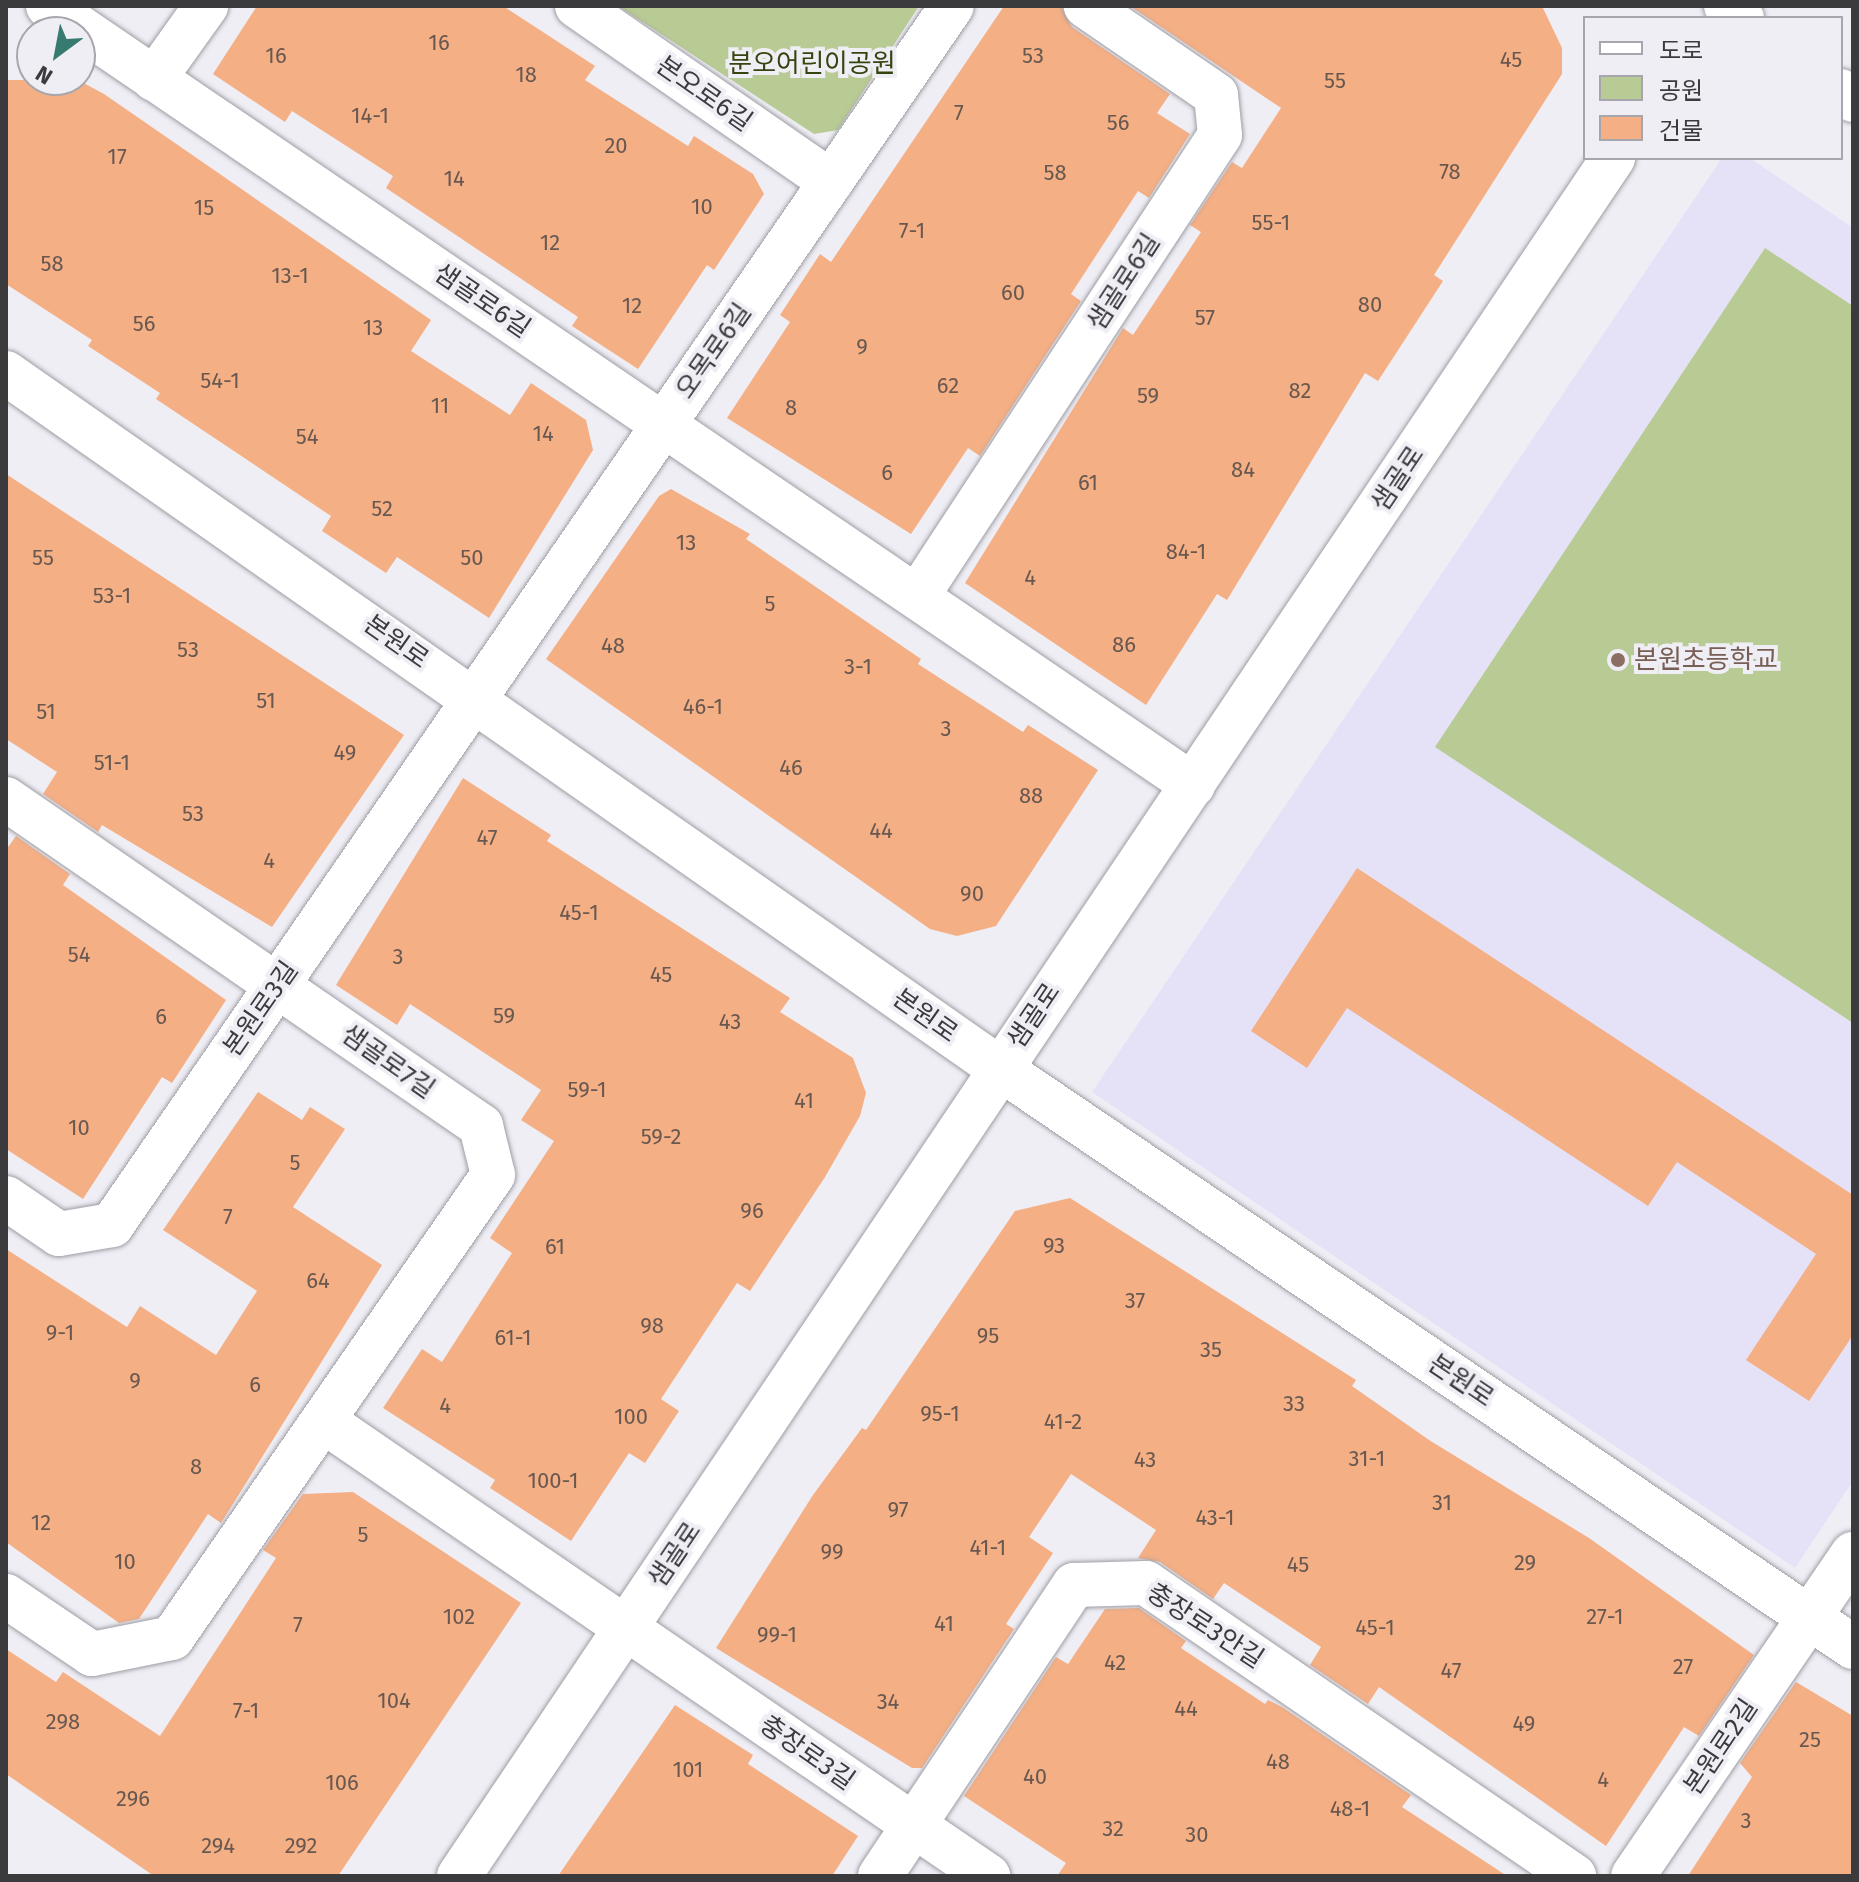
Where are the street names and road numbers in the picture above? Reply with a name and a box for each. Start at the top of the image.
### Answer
street label: 본오로6길 [650,50,758,138]
street label: 샘골로6길 [1081,228,1167,336]
street label: 샘골로6길 [428,257,536,345]
street label: 오목로6길 [670,297,758,405]
street label: 샘골로 [1365,441,1431,517]
street label: 본원로 [358,609,434,675]
street label: 본원로3길 [217,956,305,1062]
street label: 샘골로 [1001,978,1067,1054]
street label: 본원로 [887,983,963,1049]
street label: 샘골로7길 [335,1018,441,1106]
street label: 본원로 [1423,1348,1499,1414]
street label: 샘골로 [642,1517,708,1593]
street label: 충장로3안길 [1141,1577,1269,1675]
street label: 본원로2길 [1678,1693,1764,1801]
street label: 충장로3길 [754,1709,860,1797]

